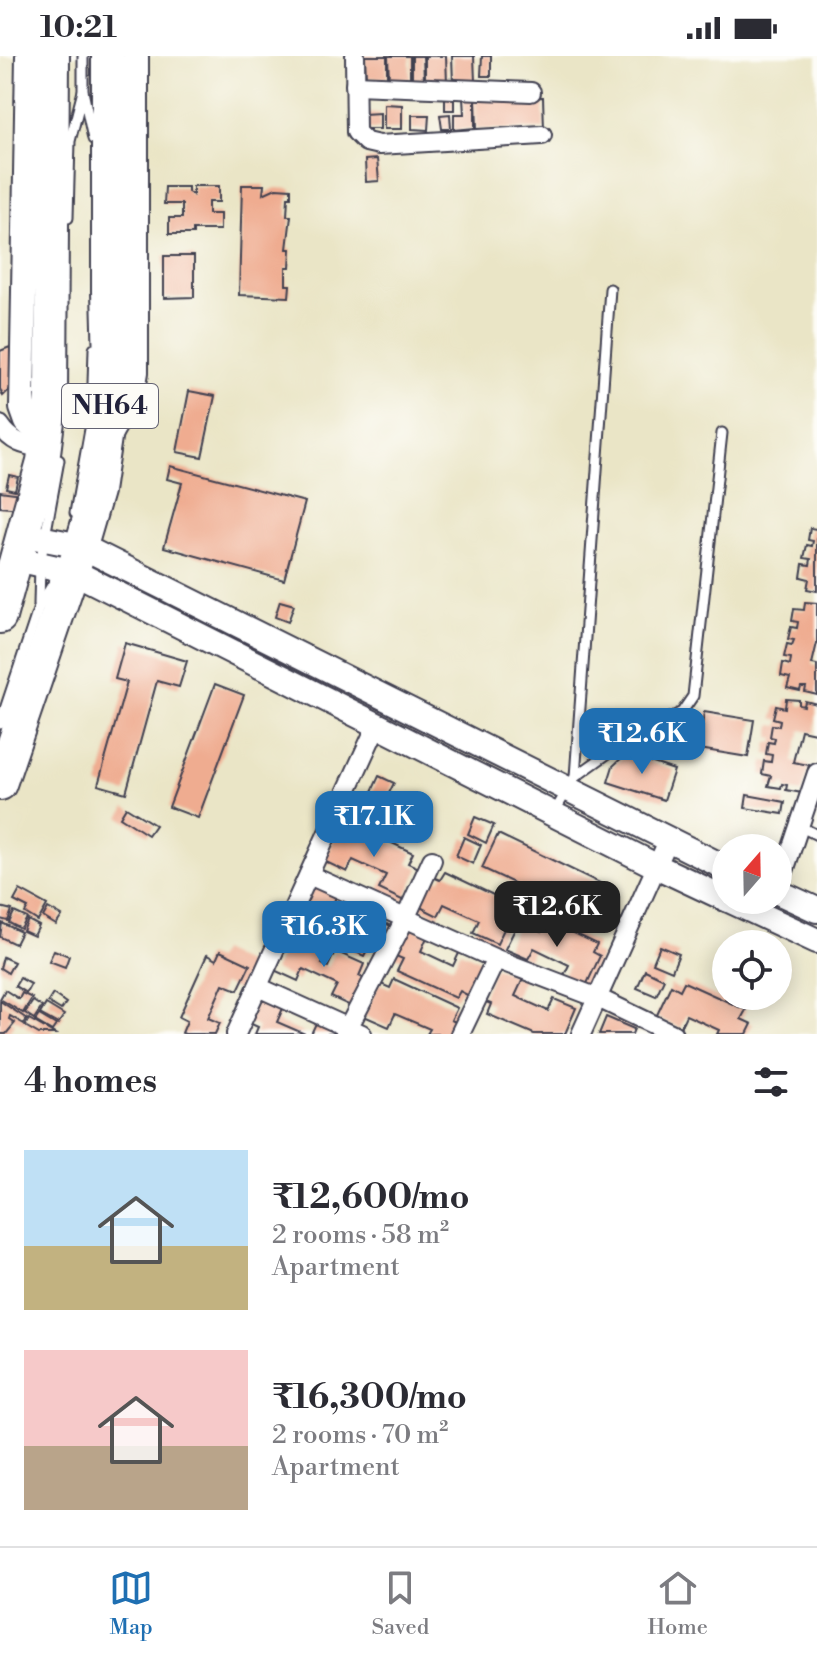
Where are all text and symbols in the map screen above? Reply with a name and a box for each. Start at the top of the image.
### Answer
text: 10:21 [40,9,117,47]
road number: NH64 [62,384,158,428]
pin: ₹12.6K [577,708,707,776]
text: ₹12.6K [597,718,687,750]
pin: ₹17.1K [309,791,439,859]
text: ₹17.1K [333,801,415,833]
north arrow [712,834,792,914]
map controls [712,834,792,1010]
pin: ₹12.6K [492,881,622,949]
text: ₹12.6K [512,891,602,923]
pin: ₹16.3K [259,901,389,969]
text: ₹16.3K [280,911,368,943]
button: locate [712,930,792,1010]
icon: filters [749,1060,793,1104]
text: 4 homes [24,1061,157,1103]
text: ₹12,600/mo [272,1177,470,1219]
icon: home [88,1182,184,1278]
text: 2 rooms · 58 m² [272,1219,449,1251]
text: Apartment [272,1251,400,1283]
text: ₹16,300/mo [272,1377,467,1419]
icon: home [88,1382,184,1478]
text: 2 rooms · 70 m² [272,1419,448,1451]
text: Apartment [272,1451,400,1483]
tab: Map [109,1566,153,1641]
tab: Saved [371,1566,429,1641]
tab: Home [647,1566,708,1641]

